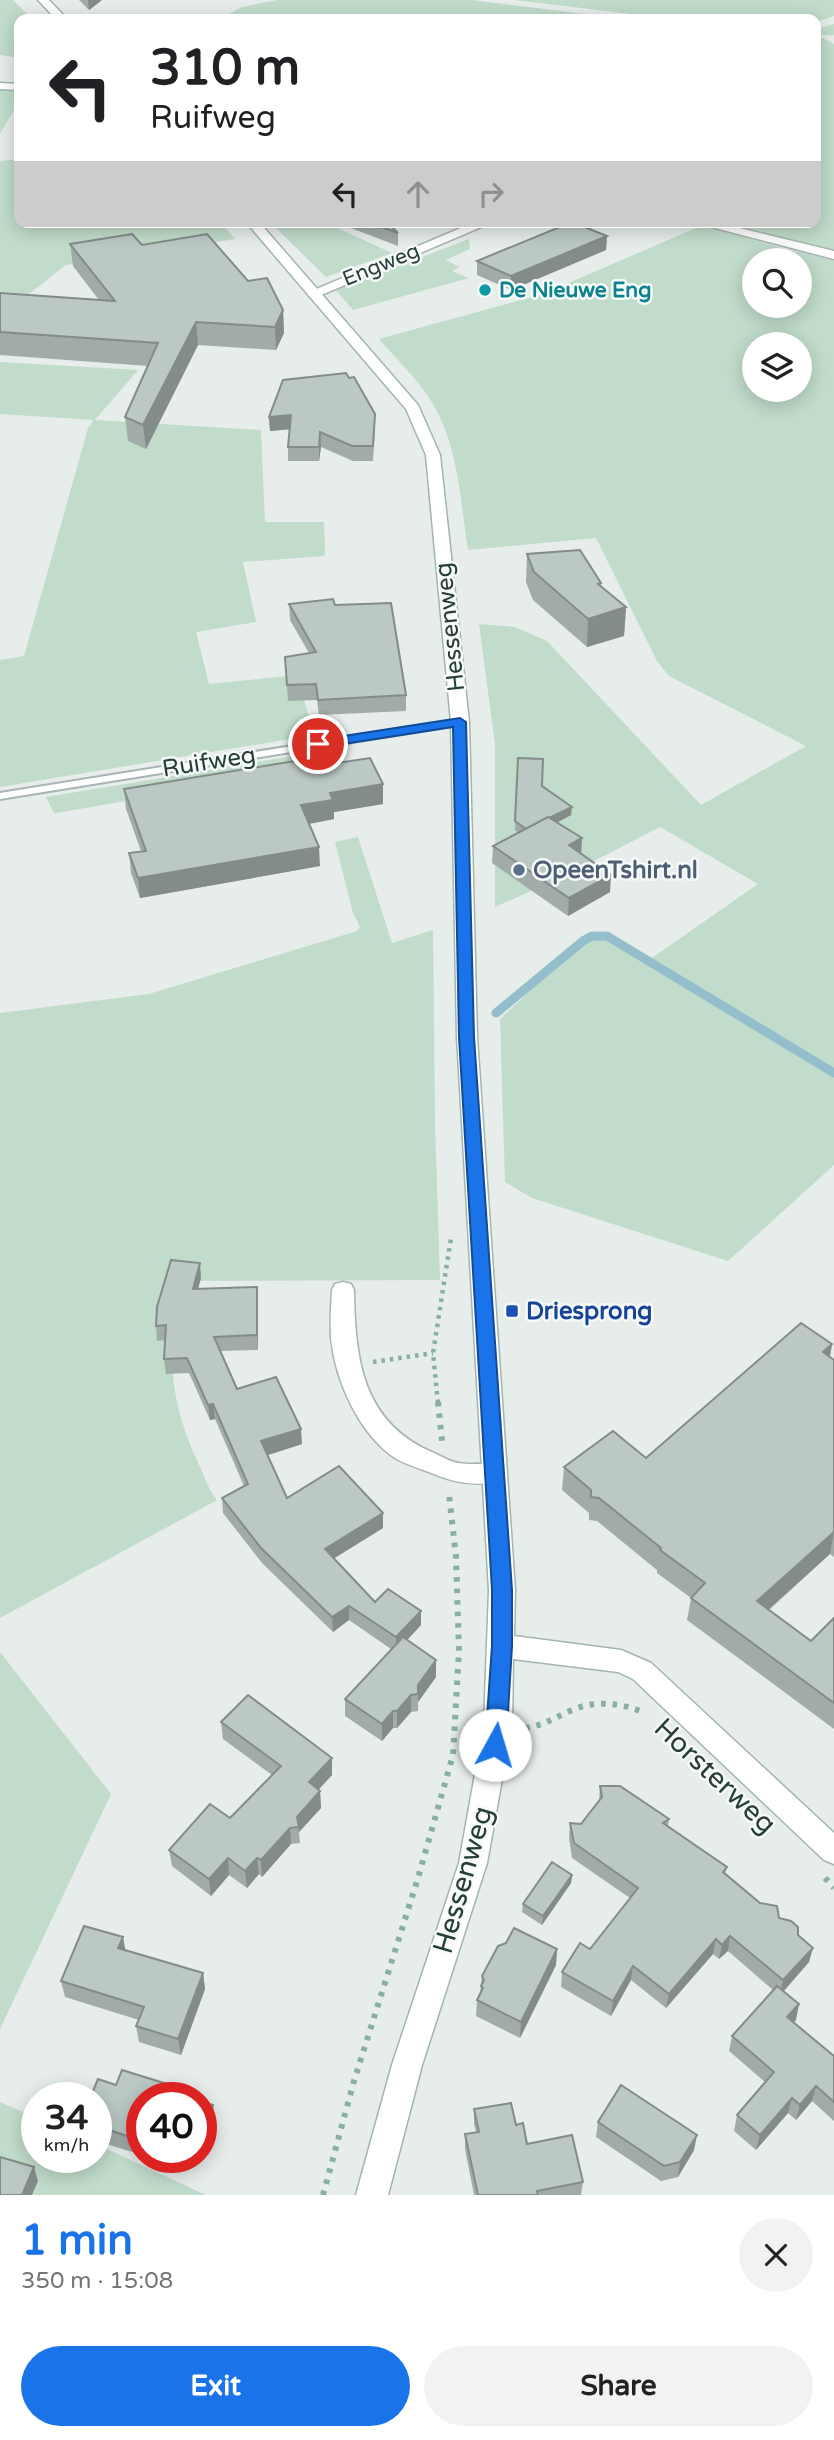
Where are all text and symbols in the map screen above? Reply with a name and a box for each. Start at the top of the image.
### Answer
text: 310 m [150,39,300,98]
icon: left [35,42,126,133]
text: Ruifweg [150,99,276,137]
icon: left [326,175,364,213]
icon: ahead [399,175,437,213]
icon: right [472,175,510,213]
street label: Engweg [339,238,423,292]
map controls [742,248,812,402]
button: search [742,248,812,318]
place label: De Nieuwe Eng [499,278,651,303]
marker: De Nieuwe Eng [477,282,493,298]
button: layers [742,332,812,402]
street label: Hessenweg [429,561,471,693]
pin [288,714,348,774]
icon: arrive [299,725,337,763]
street label: Ruifweg [160,740,258,784]
place label: OpeenTshirt.nl [533,856,698,885]
marker: OpeenTshirt.nl [511,862,527,878]
place label: Driesprong [526,1297,652,1326]
marker: Driesprong [504,1303,520,1319]
position arrow [458,1708,532,1782]
street label: Horsterweg [647,1711,783,1841]
street label: Hessenweg [426,1802,500,1958]
speed limit sign: 40 [126,2082,217,2173]
text: 34 [45,2097,88,2139]
text: km/h [44,2134,89,2156]
text: 1 min [21,2215,133,2266]
button: close [739,2218,813,2292]
text: 350 m · 15:08 [21,2267,173,2295]
button: Exit [21,2346,410,2426]
button: Share [424,2346,813,2426]

